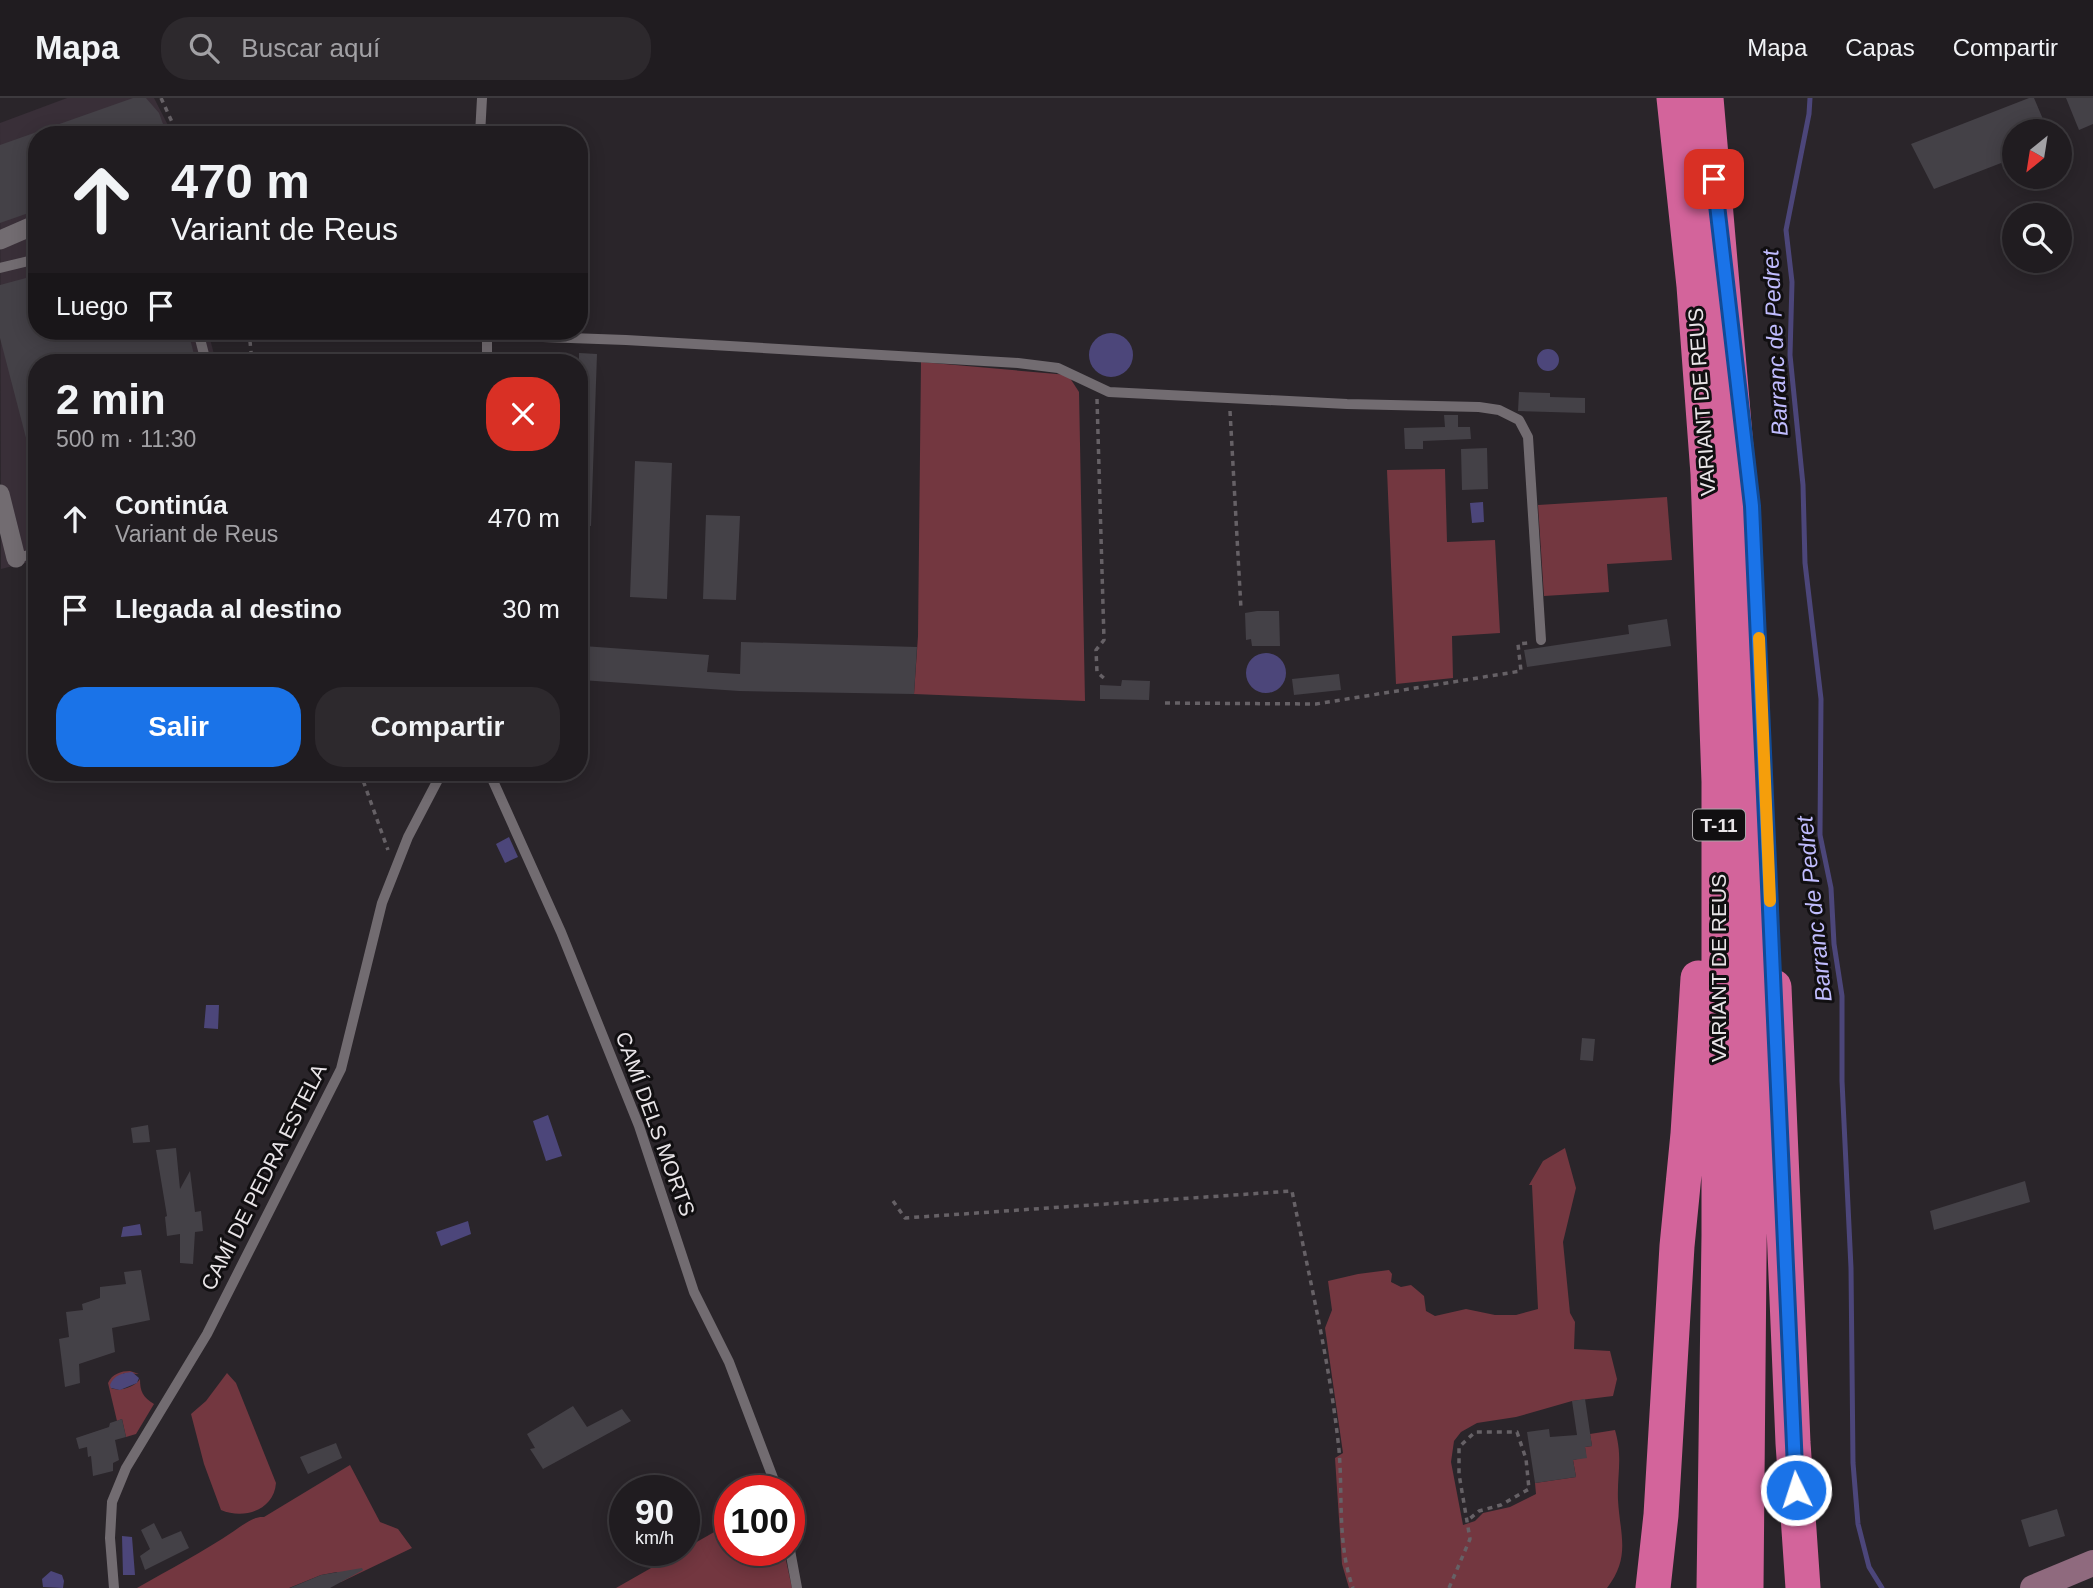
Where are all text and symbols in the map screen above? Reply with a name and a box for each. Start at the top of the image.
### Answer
search box [161,17,651,80]
text: Mapa [35,29,119,66]
icon: search [185,29,223,67]
text: Buscar aquí [241,33,380,63]
text: Mapa [1747,34,1807,61]
text: Capas [1845,34,1915,61]
text: Compartir [1953,34,2058,61]
north arrow [2002,119,2072,189]
map controls [2002,119,2072,273]
pin [1684,149,1744,209]
icon: ahead [56,154,147,245]
text: 470 m [171,154,310,208]
icon: arrive [1695,160,1733,198]
button: search [2002,203,2072,273]
text: Variant de Reus [171,211,398,247]
water label: Barranc de Pedret [1757,248,1793,437]
icon: arrive [142,287,180,325]
text: Luego [56,291,128,321]
street label: VARIANT DE REUS [1683,307,1720,497]
text: 2 min [56,376,166,423]
button: close [486,377,560,451]
text: 500 m · 11:30 [56,426,196,452]
text: Continúa [115,490,228,520]
icon: ahead [56,500,94,538]
text: 470 m [488,503,560,533]
text: Variant de Reus [115,521,278,547]
icon: arrive [56,591,94,629]
text: Llegada al destino [115,594,342,624]
text: 30 m [502,594,560,624]
button: Salir [56,687,301,767]
button: Compartir [315,687,560,767]
road number: T-11 [1693,810,1745,840]
water label: Barranc de Pedret [1791,813,1837,1003]
street label: VARIANT DE REUS [1707,874,1730,1062]
street label: CAMÍ DELS MORTS [611,1029,700,1219]
street label: CAMÍ DE PEDRA ESTELA [196,1060,331,1294]
position arrow [1759,1453,1833,1527]
speed limit sign: 100 [714,1475,805,1566]
text: 90 [635,1492,674,1531]
text: km/h [635,1528,674,1548]

